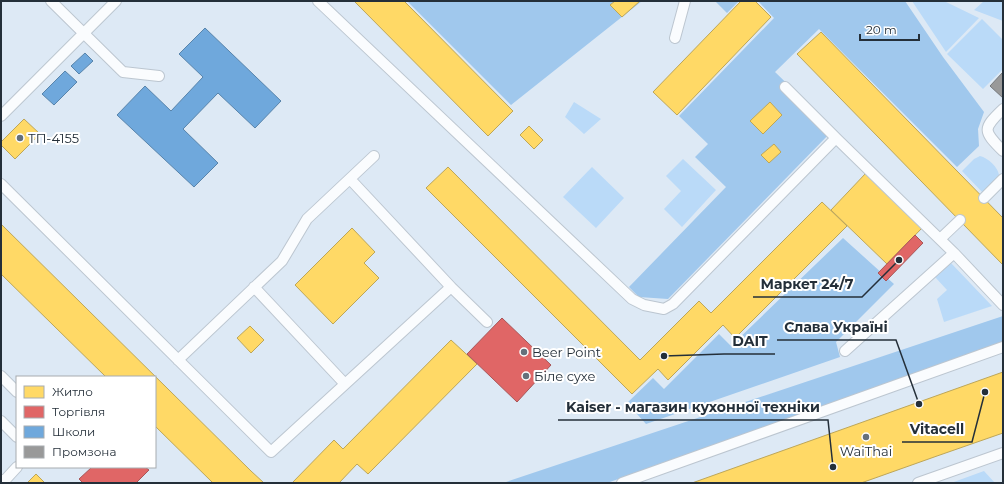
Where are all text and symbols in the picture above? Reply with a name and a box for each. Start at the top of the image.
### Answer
scale bar [860,16,919,42]
text: 20 m [866,22,897,37]
place label: ТП-4155 [28,130,79,146]
marker: ТП-4155 [15,133,25,143]
callout: Маркет 24/7 [753,271,862,297]
text: Маркет 24/7 [761,275,854,293]
callout: Слава Україні [777,314,896,340]
text: Слава Україні [784,318,888,336]
callout: DAIT [724,328,775,354]
text: DAIT [732,332,768,350]
place label: Beer Point [532,344,601,360]
marker: Beer Point [519,347,529,357]
place label: Біле сухе [534,368,596,384]
marker: Біле сухе [521,371,531,381]
legend [16,376,156,468]
text: Житло [52,384,93,399]
callout: Kaiser - магазин кухонної техніки [558,394,828,420]
text: Kaiser - магазин кухонної техніки [566,398,820,416]
text: Торгівля [52,404,105,419]
callout: Vitacell [902,416,972,442]
text: Vitacell [909,420,964,438]
text: Школи [52,424,95,439]
marker: WaiThai [861,432,871,442]
place label: WaiThai [840,443,892,459]
text: Промзона [52,444,116,459]

